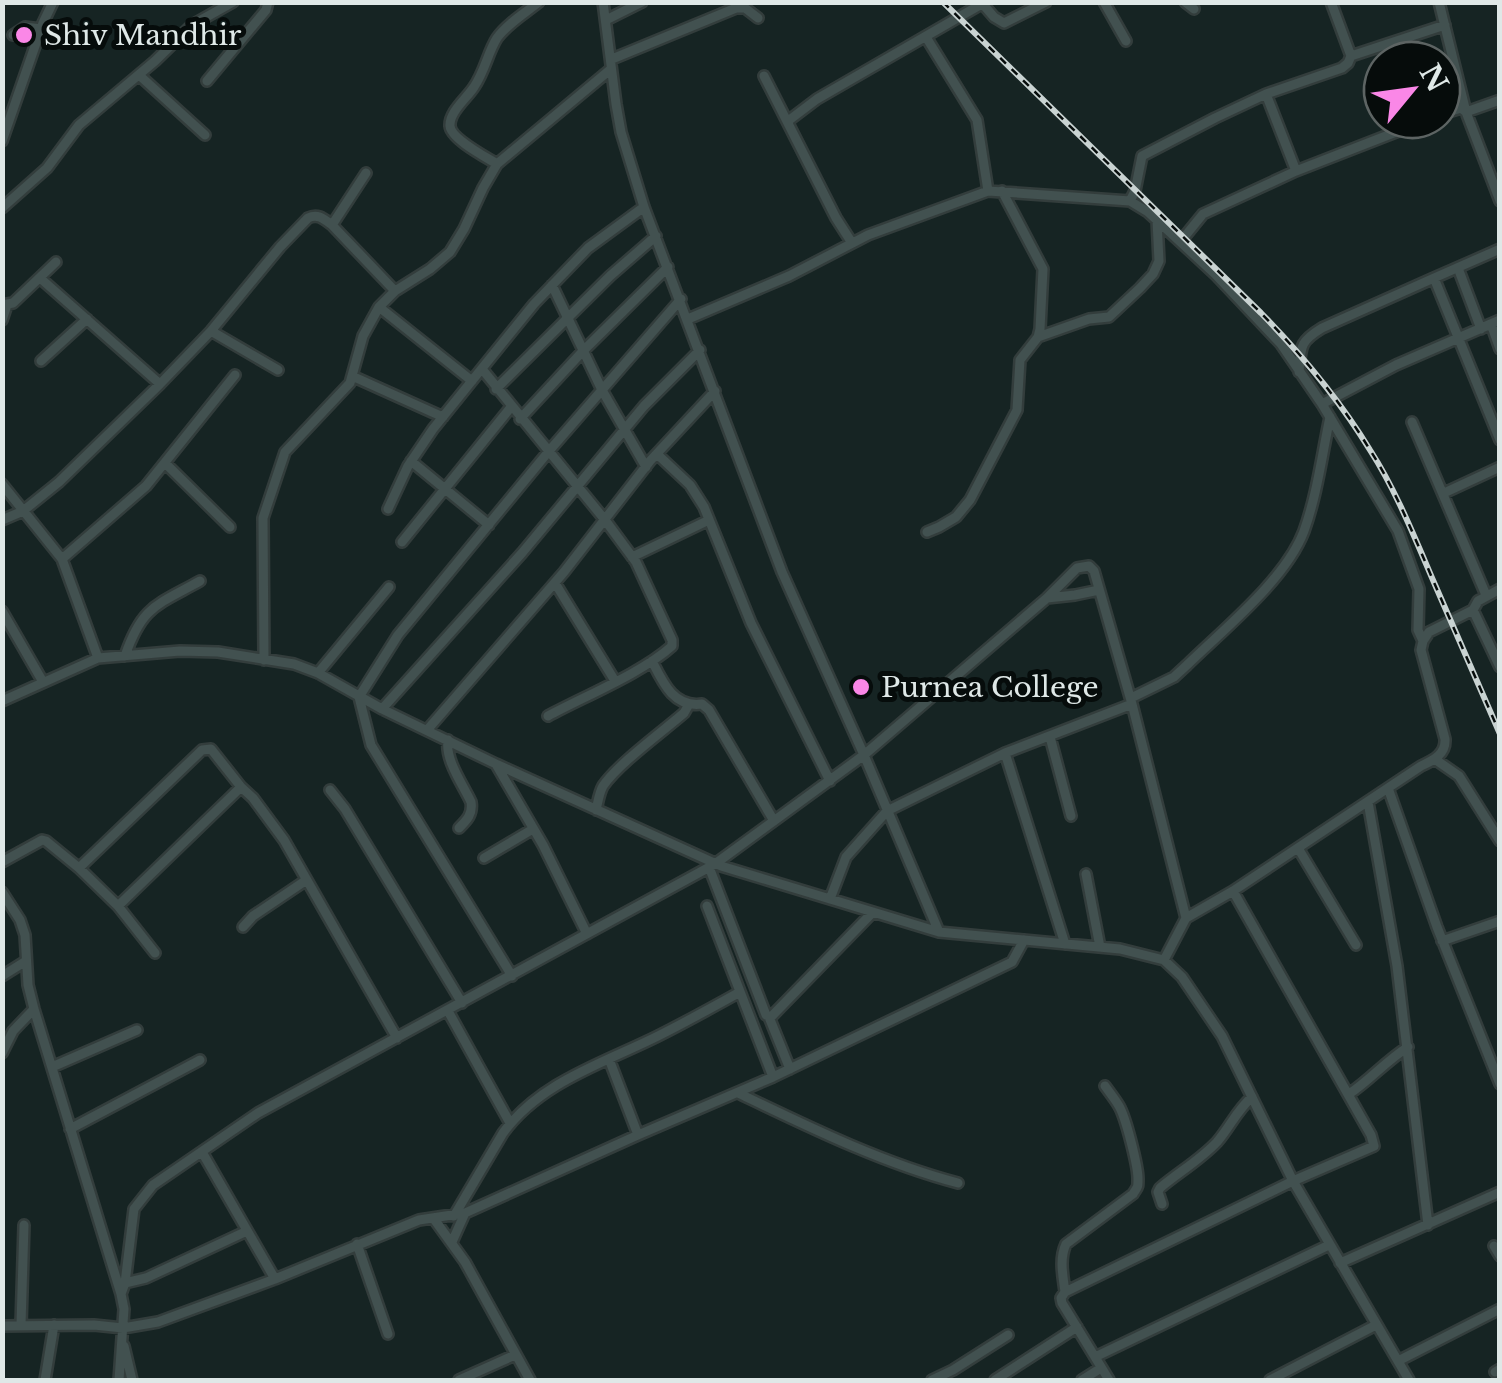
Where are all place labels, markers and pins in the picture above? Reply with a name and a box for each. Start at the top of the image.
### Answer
place label: Shiv Mandhir [44,18,242,53]
marker: Shiv Mandhir [13,24,35,46]
place label: Purnea College [881,670,1099,705]
marker: Purnea College [850,676,872,698]

